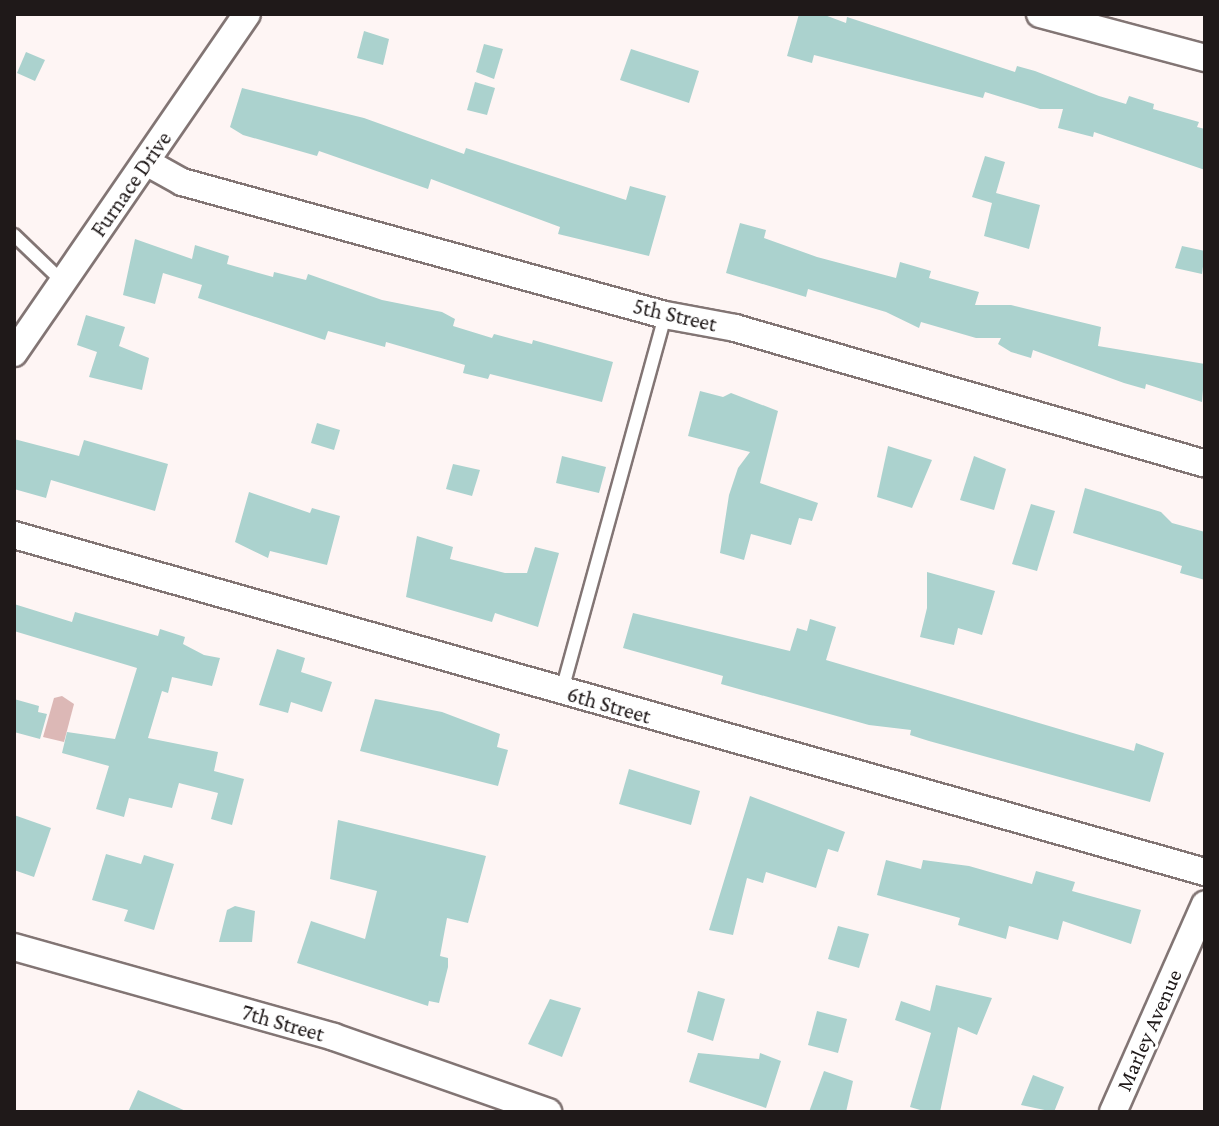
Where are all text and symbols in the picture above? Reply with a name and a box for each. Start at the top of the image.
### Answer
street label: Furnace Drive [85,126,177,242]
street label: 5th Street [631,293,719,337]
street label: 6th Street [564,680,654,730]
street label: Marley Avenue [1110,965,1188,1095]
street label: 7th Street [239,999,327,1047]

